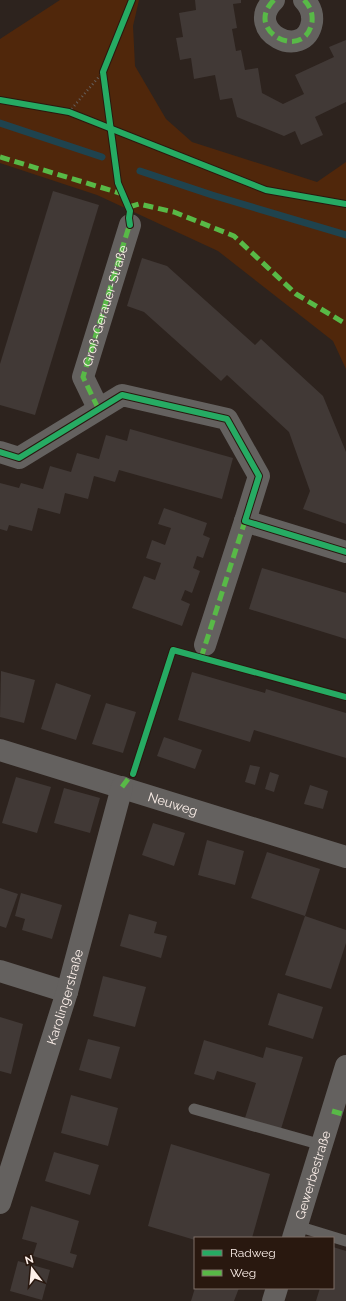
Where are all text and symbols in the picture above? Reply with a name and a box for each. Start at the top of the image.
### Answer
street label: Groß-Gerauer-Straße [80,243,131,368]
street label: Neuweg [146,789,200,819]
street label: Karolingerstraße [44,947,86,1047]
street label: Gewerbestraße [292,1129,334,1221]
legend [194,1237,334,1289]
text: Radweg [230,1246,276,1260]
north arrow [12,1249,52,1289]
text: N [24,1252,35,1267]
text: Weg [230,1266,256,1280]

